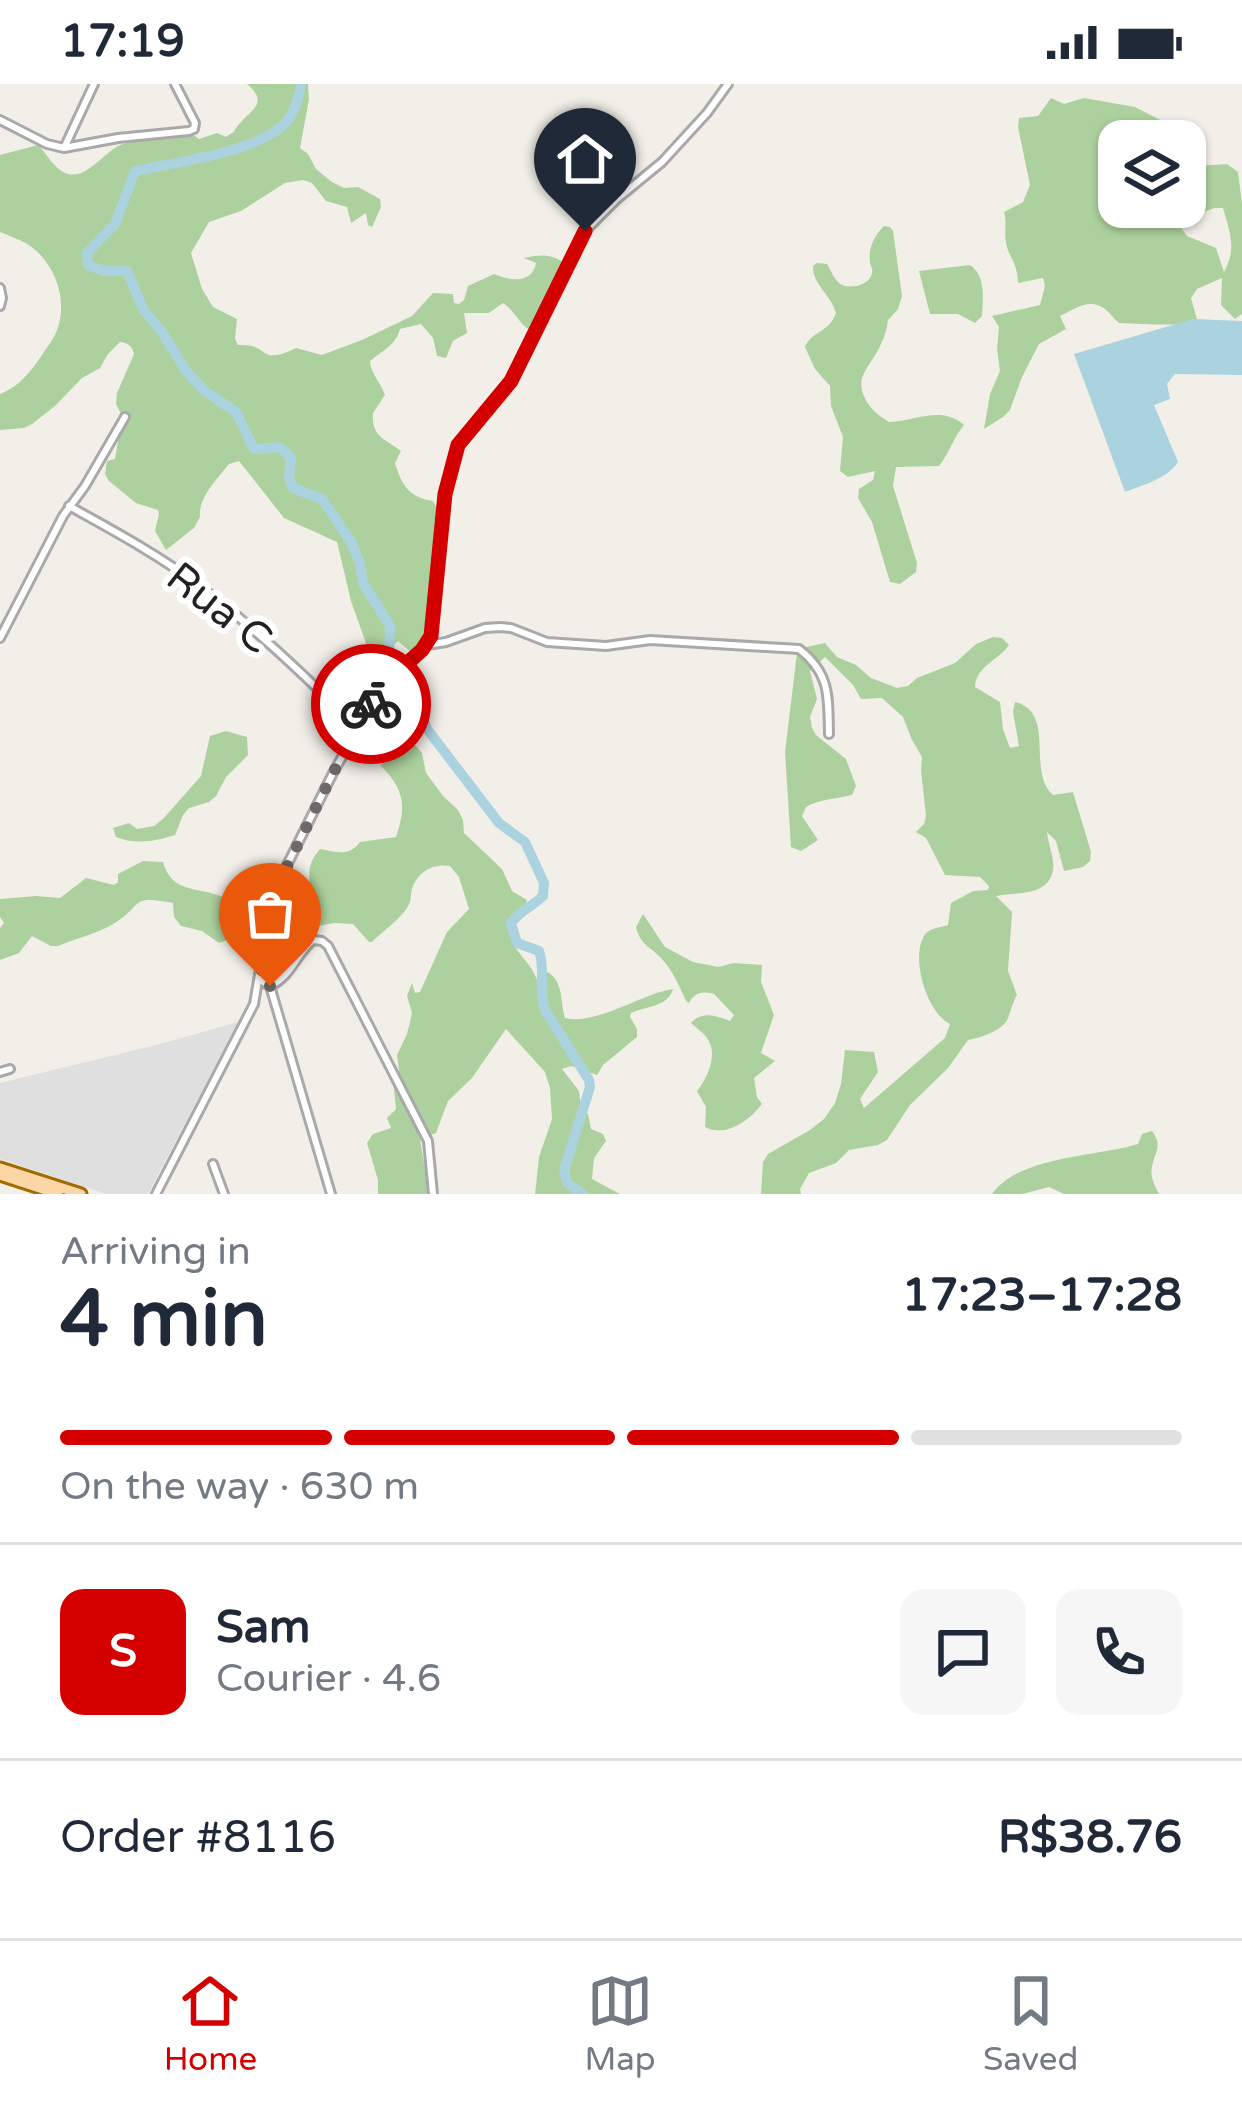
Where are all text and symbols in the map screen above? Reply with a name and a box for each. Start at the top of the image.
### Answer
text: 17:19 [60,15,185,69]
pin [534,108,636,231]
map controls [1098,120,1206,228]
button: layers [1098,120,1206,228]
icon: home [552,126,618,192]
street label: Rua C [156,551,282,665]
courier [311,644,431,764]
icon: bike [338,671,404,737]
pin [219,863,321,986]
icon: bag [237,881,303,947]
text: Arriving in [60,1228,251,1275]
text: 17:23–17:28 [902,1269,1182,1323]
text: 4 min [60,1273,268,1367]
text: On the way · 630 m [60,1463,419,1510]
button: chat [900,1589,1026,1715]
button: phone [1056,1589,1182,1715]
text: Sam [216,1601,310,1655]
text: S [109,1625,137,1679]
text: Courier · 4.6 [216,1655,441,1702]
text: Order #8116 [60,1811,336,1865]
text: R$38.76 [998,1811,1182,1865]
tab: Home [164,1968,257,2079]
tab: Map [584,1968,656,2079]
tab: Saved [983,1968,1078,2079]

